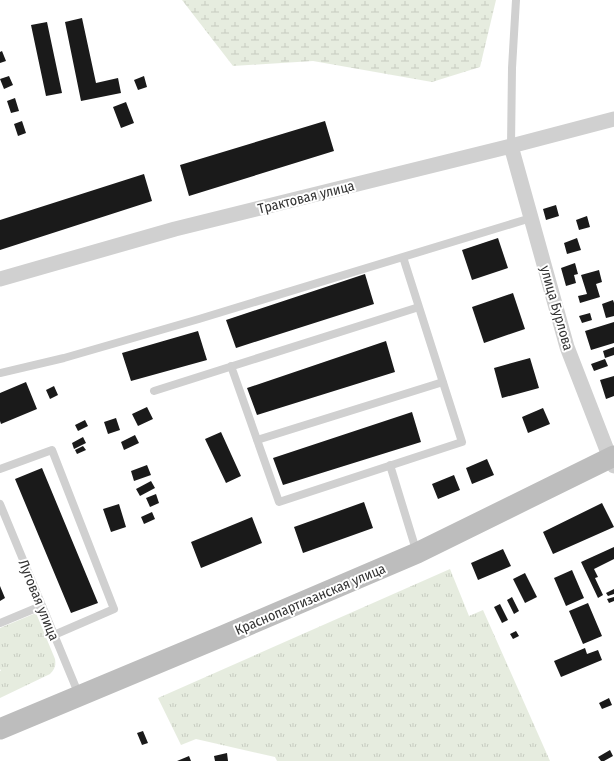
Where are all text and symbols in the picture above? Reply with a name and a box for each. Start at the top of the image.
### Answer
street label: Трактовая улица [256,177,356,218]
street label: улица Бурлова [536,264,577,353]
street label: Луговая улица [15,557,63,643]
street label: Краснопартизанская улица [232,560,388,639]

